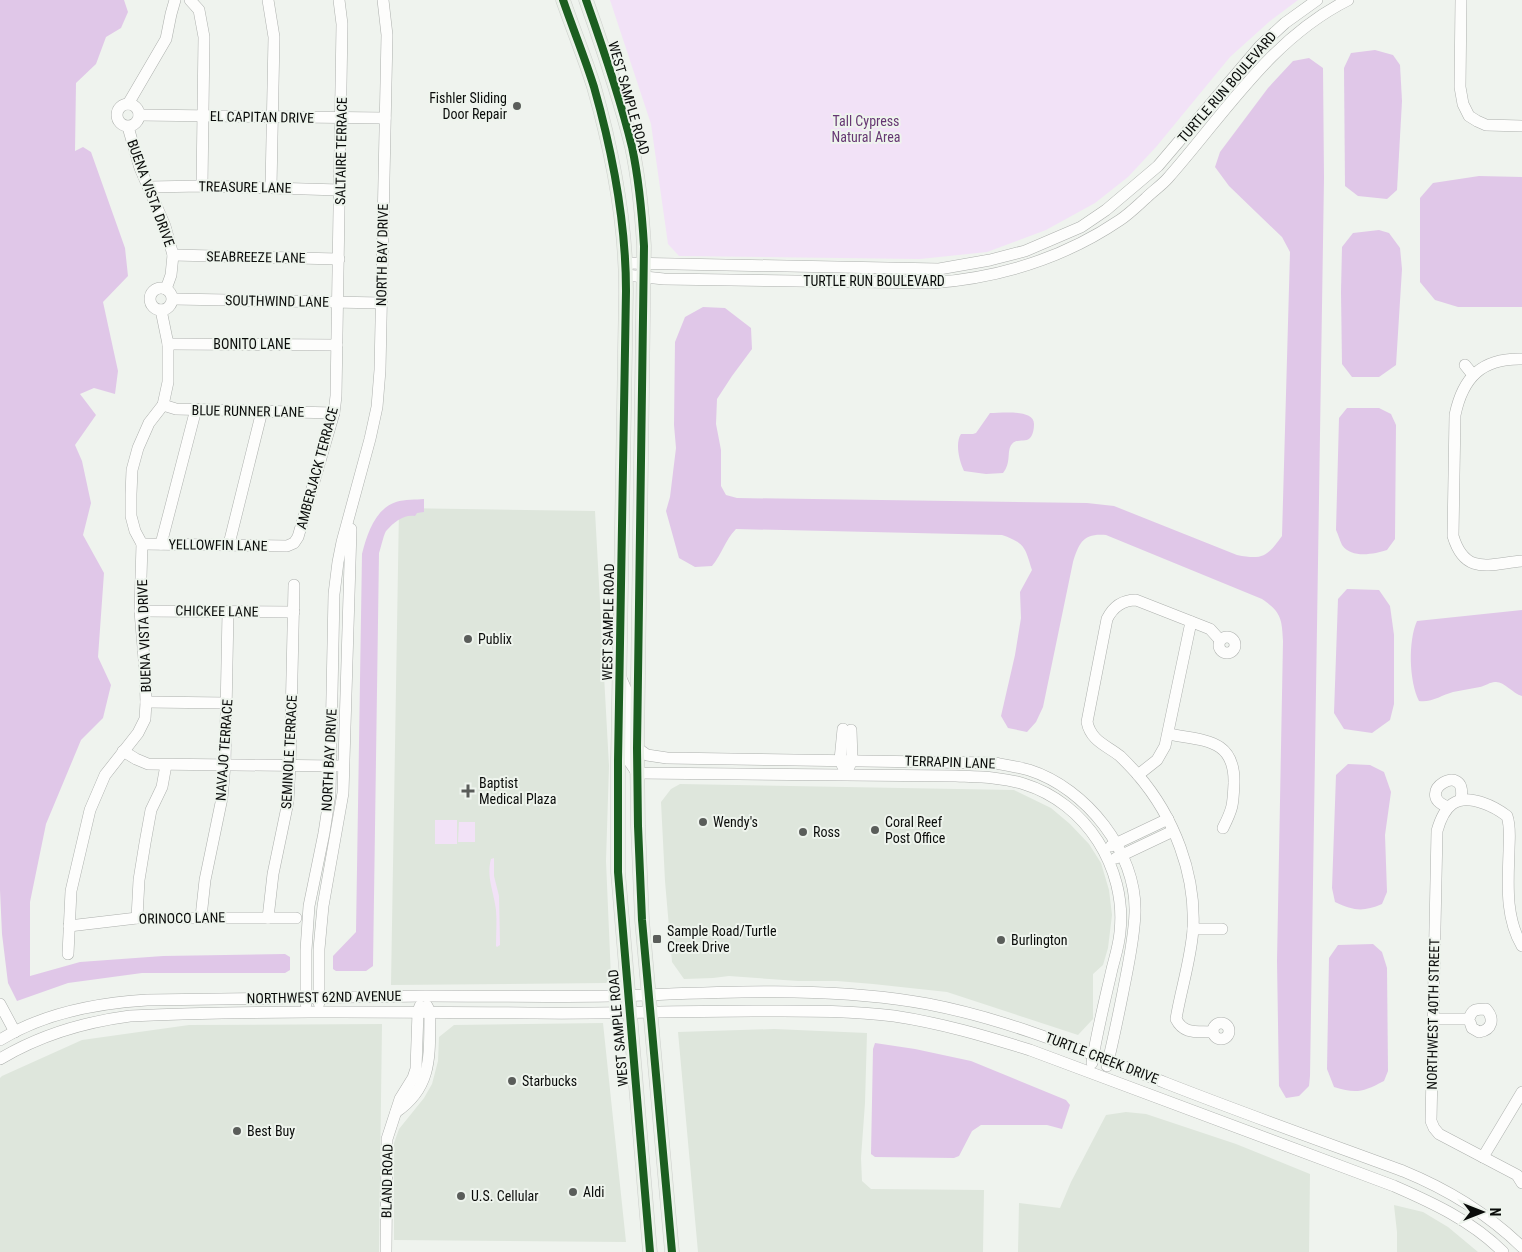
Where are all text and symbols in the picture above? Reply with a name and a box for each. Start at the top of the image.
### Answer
street label: TURTLE RUN BOULEVARD [1174,28,1280,146]
street label: WEST SAMPLE ROAD [605,39,653,157]
place label: Fishler Sliding Door Repair [429,90,507,122]
street label: SALTAIRE TERRACE [332,97,350,205]
marker: Fishler Sliding Door Repair [511,100,523,112]
street label: EL CAPITAN DRIVE [210,108,314,126]
park label: Tall Cypress Natural Area [832,113,900,145]
street label: BUENA VISTA DRIVE [124,137,178,249]
street label: TREASURE LANE [198,178,292,196]
street label: NORTH BAY DRIVE [373,204,391,306]
street label: SEABREEZE LANE [206,248,306,266]
street label: TURTLE RUN BOULEVARD [803,273,945,289]
street label: SOUTHWIND LANE [225,292,329,310]
street label: BONITO LANE [213,336,291,352]
street label: BLUE RUNNER LANE [192,402,305,420]
street label: AMBERJACK TERRACE [293,405,341,531]
street label: YELLOWFIN LANE [168,536,268,554]
street label: WEST SAMPLE ROAD [599,563,617,681]
street label: BUENA VISTA DRIVE [134,579,154,693]
street label: CHICKEE LANE [175,602,259,620]
place label: Publix [478,631,512,647]
marker: Publix [462,633,474,645]
street label: SEMINOLE TERRACE [278,695,300,809]
street label: NAVAJO TERRACE [212,699,236,801]
street label: NORTH BAY DRIVE [318,708,340,812]
street label: TERRAPIN LANE [904,752,996,772]
place label: Baptist Medical Plaza [479,775,556,807]
marker: Baptist Medical Plaza [461,784,475,798]
place label: Wendy's [713,814,758,830]
place label: Coral Reef Post Office [885,814,946,846]
marker: Wendy's [697,816,709,828]
place label: Ross [813,824,840,840]
marker: Coral Reef Post Office [869,824,881,836]
marker: Ross [797,826,809,838]
street label: ORINOCO LANE [139,909,225,927]
place label: Sample Road/Turtle Creek Drive [667,923,777,955]
place label: Burlington [1011,932,1068,948]
marker: Sample Road/Turtle Creek Drive [651,933,663,945]
marker: Burlington [995,934,1007,946]
street label: NORTHWEST 40TH STREET [1424,938,1442,1090]
street label: WEST SAMPLE ROAD [605,969,631,1087]
street label: NORTHWEST 62ND AVENUE [247,988,401,1006]
street label: TURTLE CREEK DRIVE [1043,1029,1161,1087]
place label: Starbucks [522,1073,577,1089]
marker: Starbucks [506,1075,518,1087]
place label: Best Buy [247,1123,295,1139]
marker: Best Buy [231,1125,243,1137]
street label: BLAND ROAD [378,1144,396,1218]
place label: Aldi [583,1184,604,1200]
marker: Aldi [567,1186,579,1198]
north arrow [1457,1187,1507,1237]
place label: U.S. Cellular [471,1188,539,1204]
marker: U.S. Cellular [455,1190,467,1202]
text: N [1487,1208,1503,1216]

